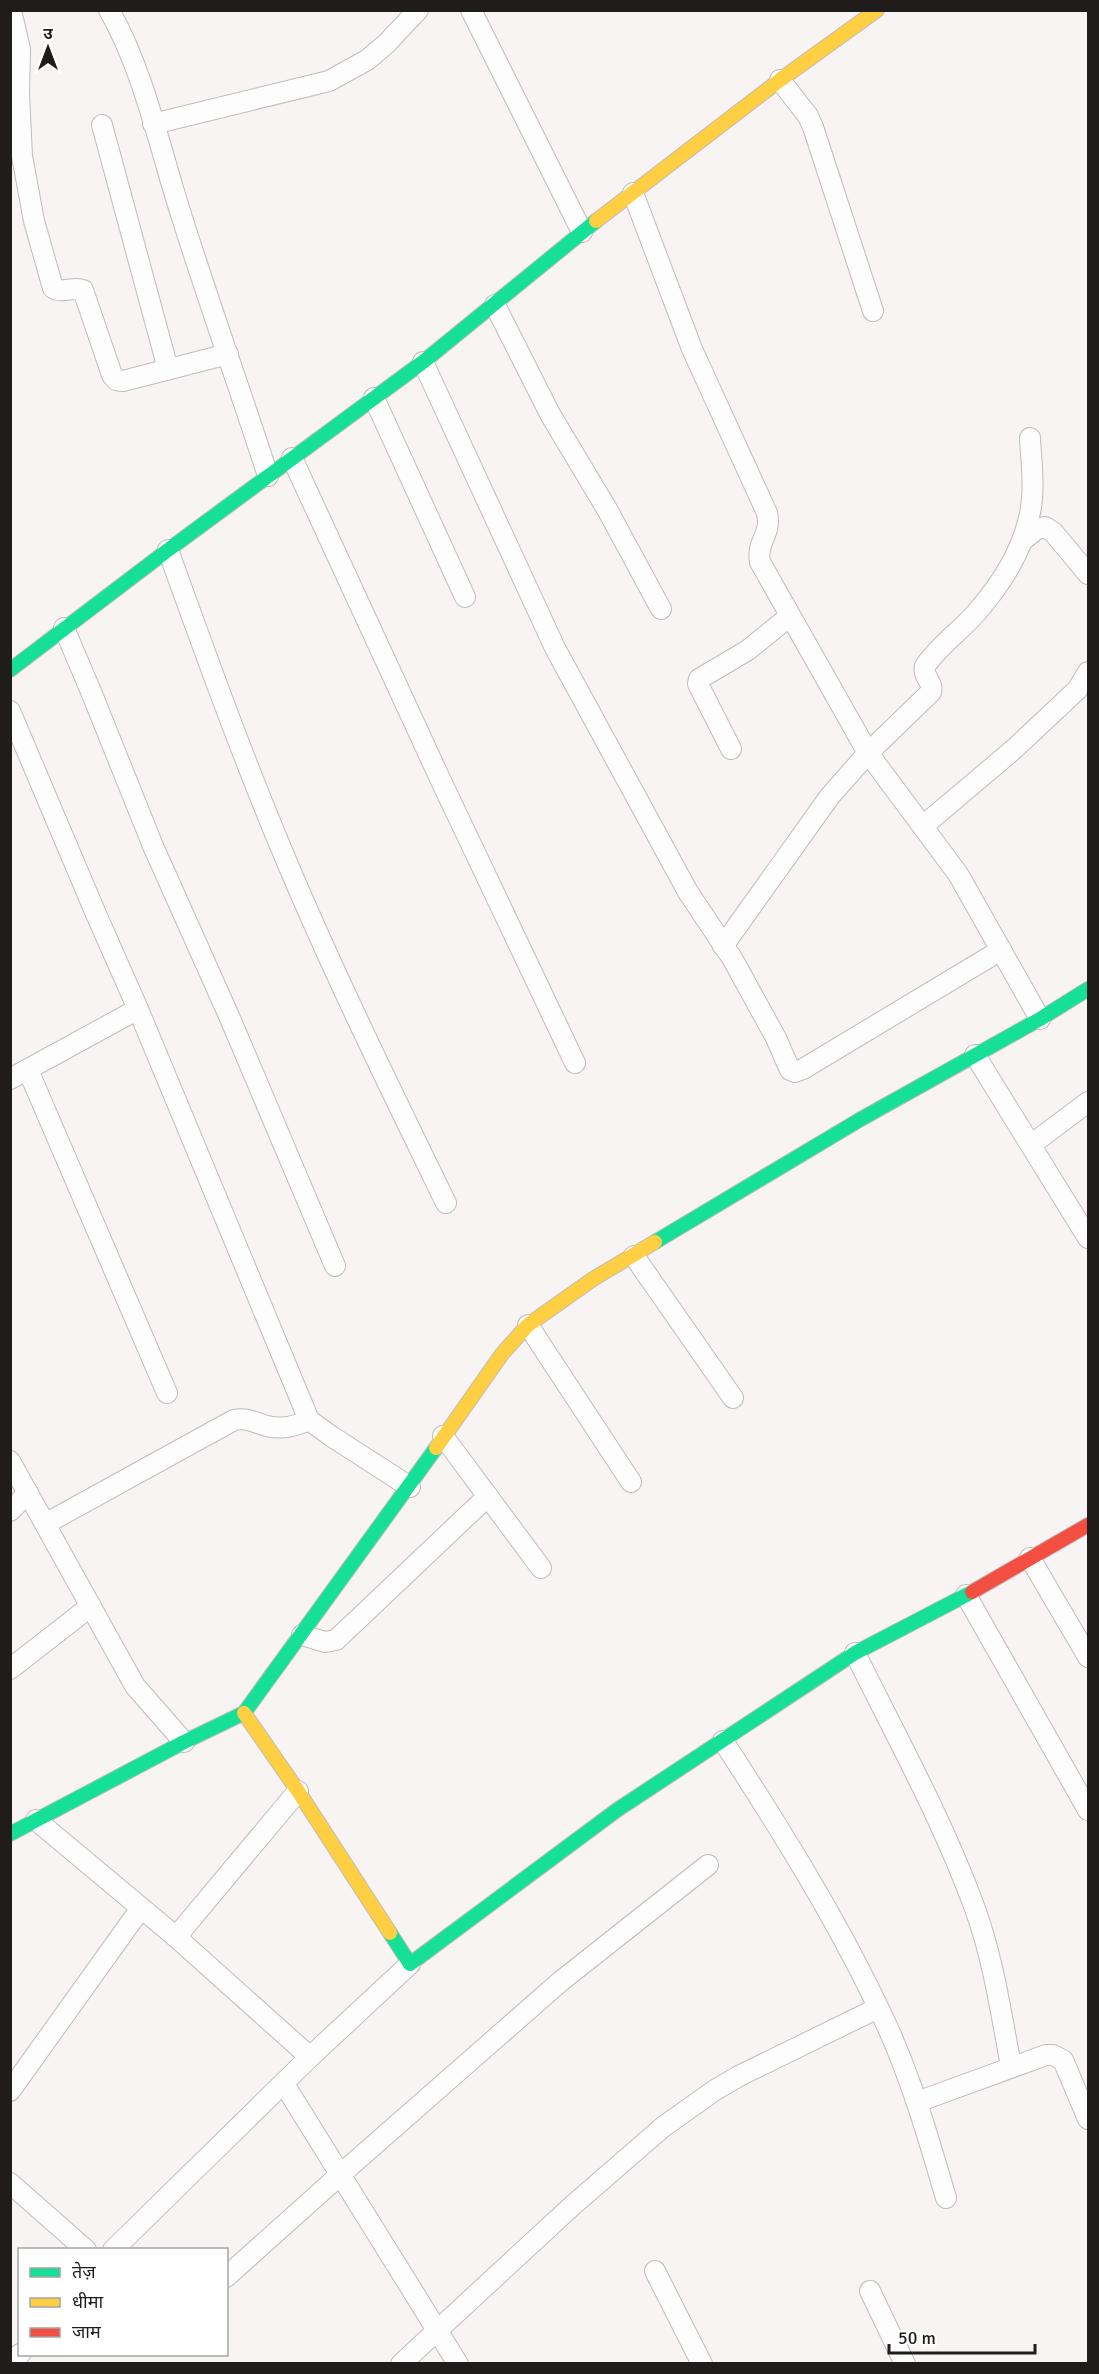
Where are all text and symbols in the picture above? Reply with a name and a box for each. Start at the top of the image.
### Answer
north arrow [18,18,78,78]
text: उ [43,24,53,44]
legend [18,2248,228,2356]
text: तेज़ [72,2261,96,2283]
text: धीमा [72,2291,103,2313]
scale bar [889,2317,1034,2355]
text: जाम [72,2321,102,2343]
text: 50 m [898,2327,936,2349]

